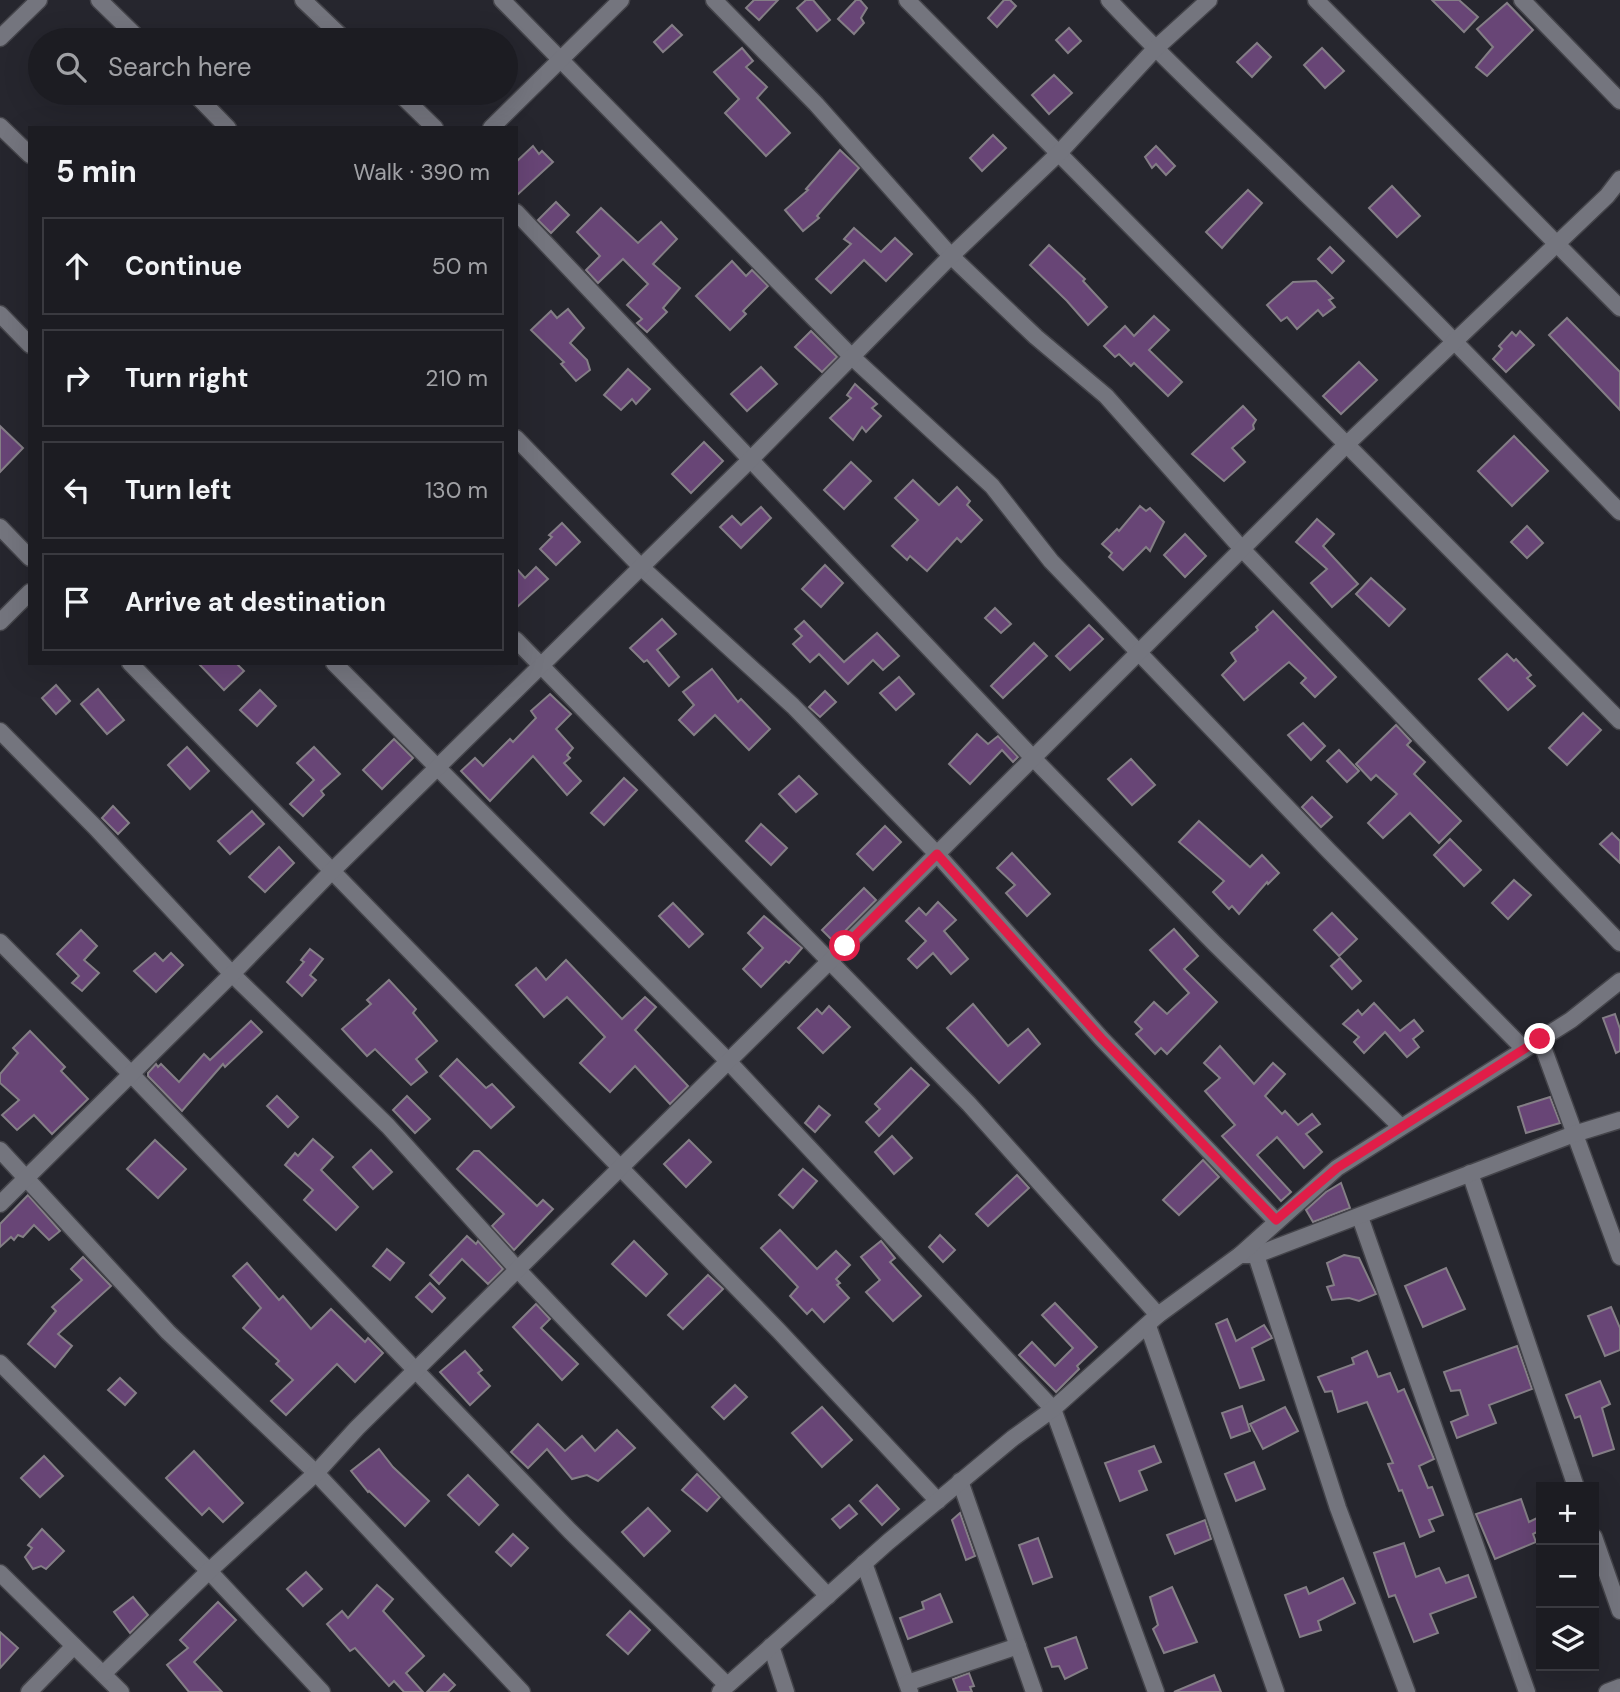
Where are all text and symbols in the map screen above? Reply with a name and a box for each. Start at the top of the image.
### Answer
search box [28,28,518,105]
icon: search [52,48,90,86]
text: Search here [108,50,251,84]
text: 5 min [56,152,137,191]
text: Walk · 390 m [353,157,490,187]
icon: ahead [58,247,96,285]
text: Continue [125,249,242,283]
text: 50 m [432,251,488,281]
icon: right [58,359,96,397]
text: Turn right [125,361,249,395]
text: 210 m [425,363,488,393]
icon: left [58,471,96,509]
text: Turn left [125,473,232,507]
text: 130 m [425,475,488,505]
icon: arrive [58,583,96,621]
text: Arrive at destination [125,585,386,619]
route start [829,930,860,961]
route end [1524,1023,1555,1054]
map controls [1536,1482,1599,1671]
button: + [1536,1482,1599,1545]
button: − [1536,1545,1599,1608]
button: layers [1536,1608,1599,1671]

